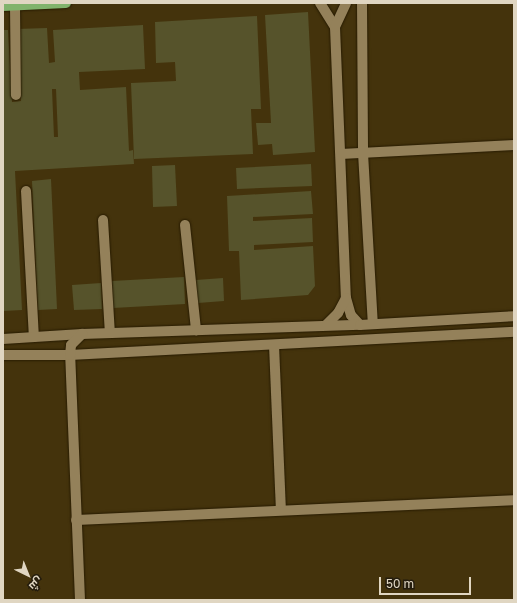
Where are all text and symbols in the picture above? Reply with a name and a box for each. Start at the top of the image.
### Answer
north arrow [8,555,48,595]
scale bar [381,569,473,595]
text: ش [27,575,46,594]
text: 50 m [386,576,414,591]

